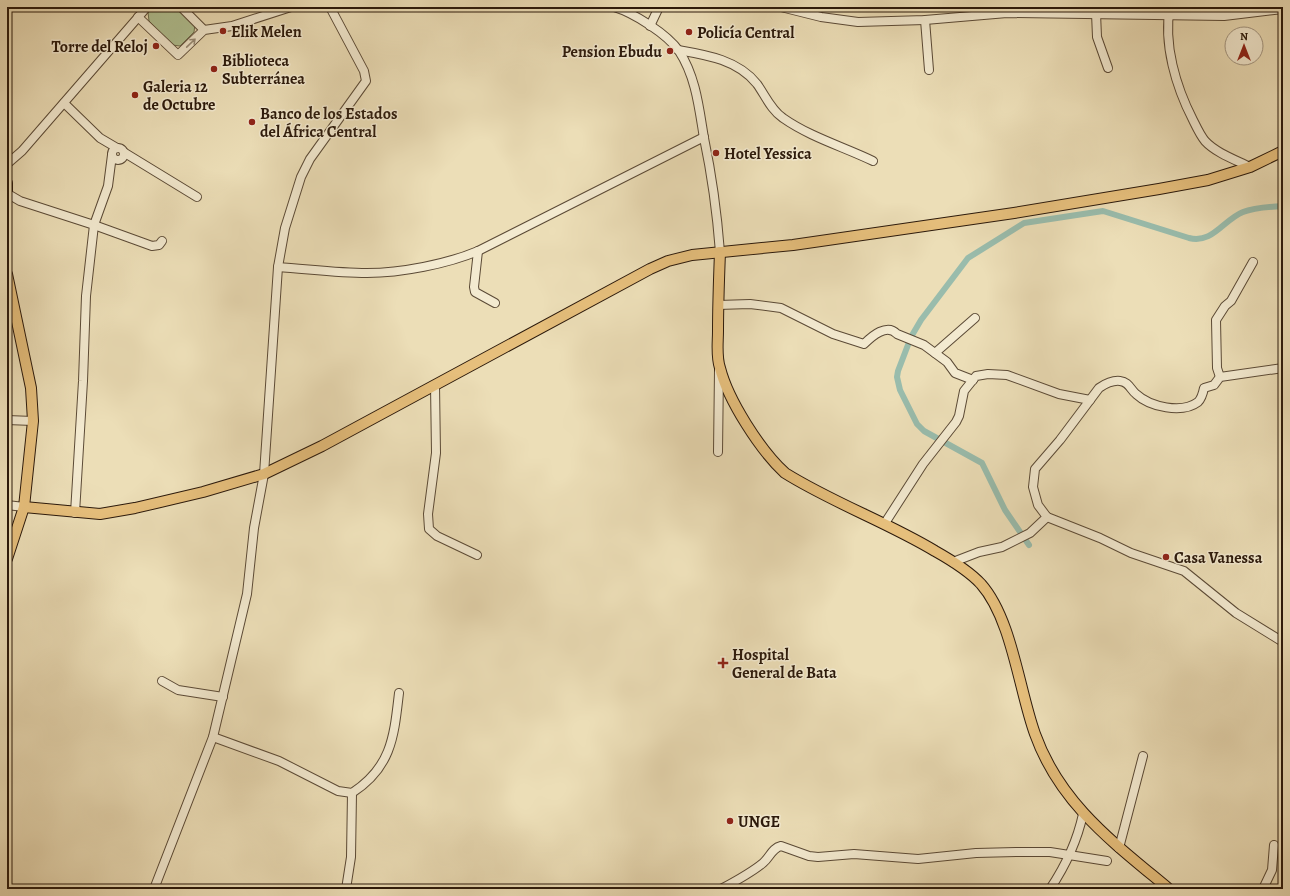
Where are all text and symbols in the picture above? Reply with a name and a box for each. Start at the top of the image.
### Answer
place label: Elik Melen [231,21,302,43]
place label: Policía Central [697,22,795,44]
marker: Elik Melen [218,26,228,36]
north arrow [1224,26,1264,66]
marker: Policía Central [684,27,694,37]
text: N [1240,29,1248,44]
place label: Torre del Reloj [51,36,148,58]
one-way arrow [186,38,196,48]
marker: Torre del Reloj [151,41,161,51]
place label: Pension Ebudu [562,41,662,63]
marker: Pension Ebudu [665,46,675,56]
place label: Biblioteca Subterránea [222,50,305,90]
marker: Biblioteca Subterránea [209,64,219,74]
place label: Galeria 12 de Octubre [143,76,215,116]
marker: Galeria 12 de Octubre [130,90,140,100]
place label: Banco de los Estados del África Central [260,103,397,143]
marker: Banco de los Estados del África Central [247,117,257,127]
place label: Hotel Yessica [724,143,812,165]
marker: Hotel Yessica [711,148,721,158]
place label: Casa Vanessa [1174,547,1263,569]
marker: Casa Vanessa [1161,552,1171,562]
place label: Hospital General de Bata [732,644,837,684]
marker: Hospital General de Bata [717,657,729,669]
place label: UNGE [738,811,780,833]
marker: UNGE [725,816,735,826]

